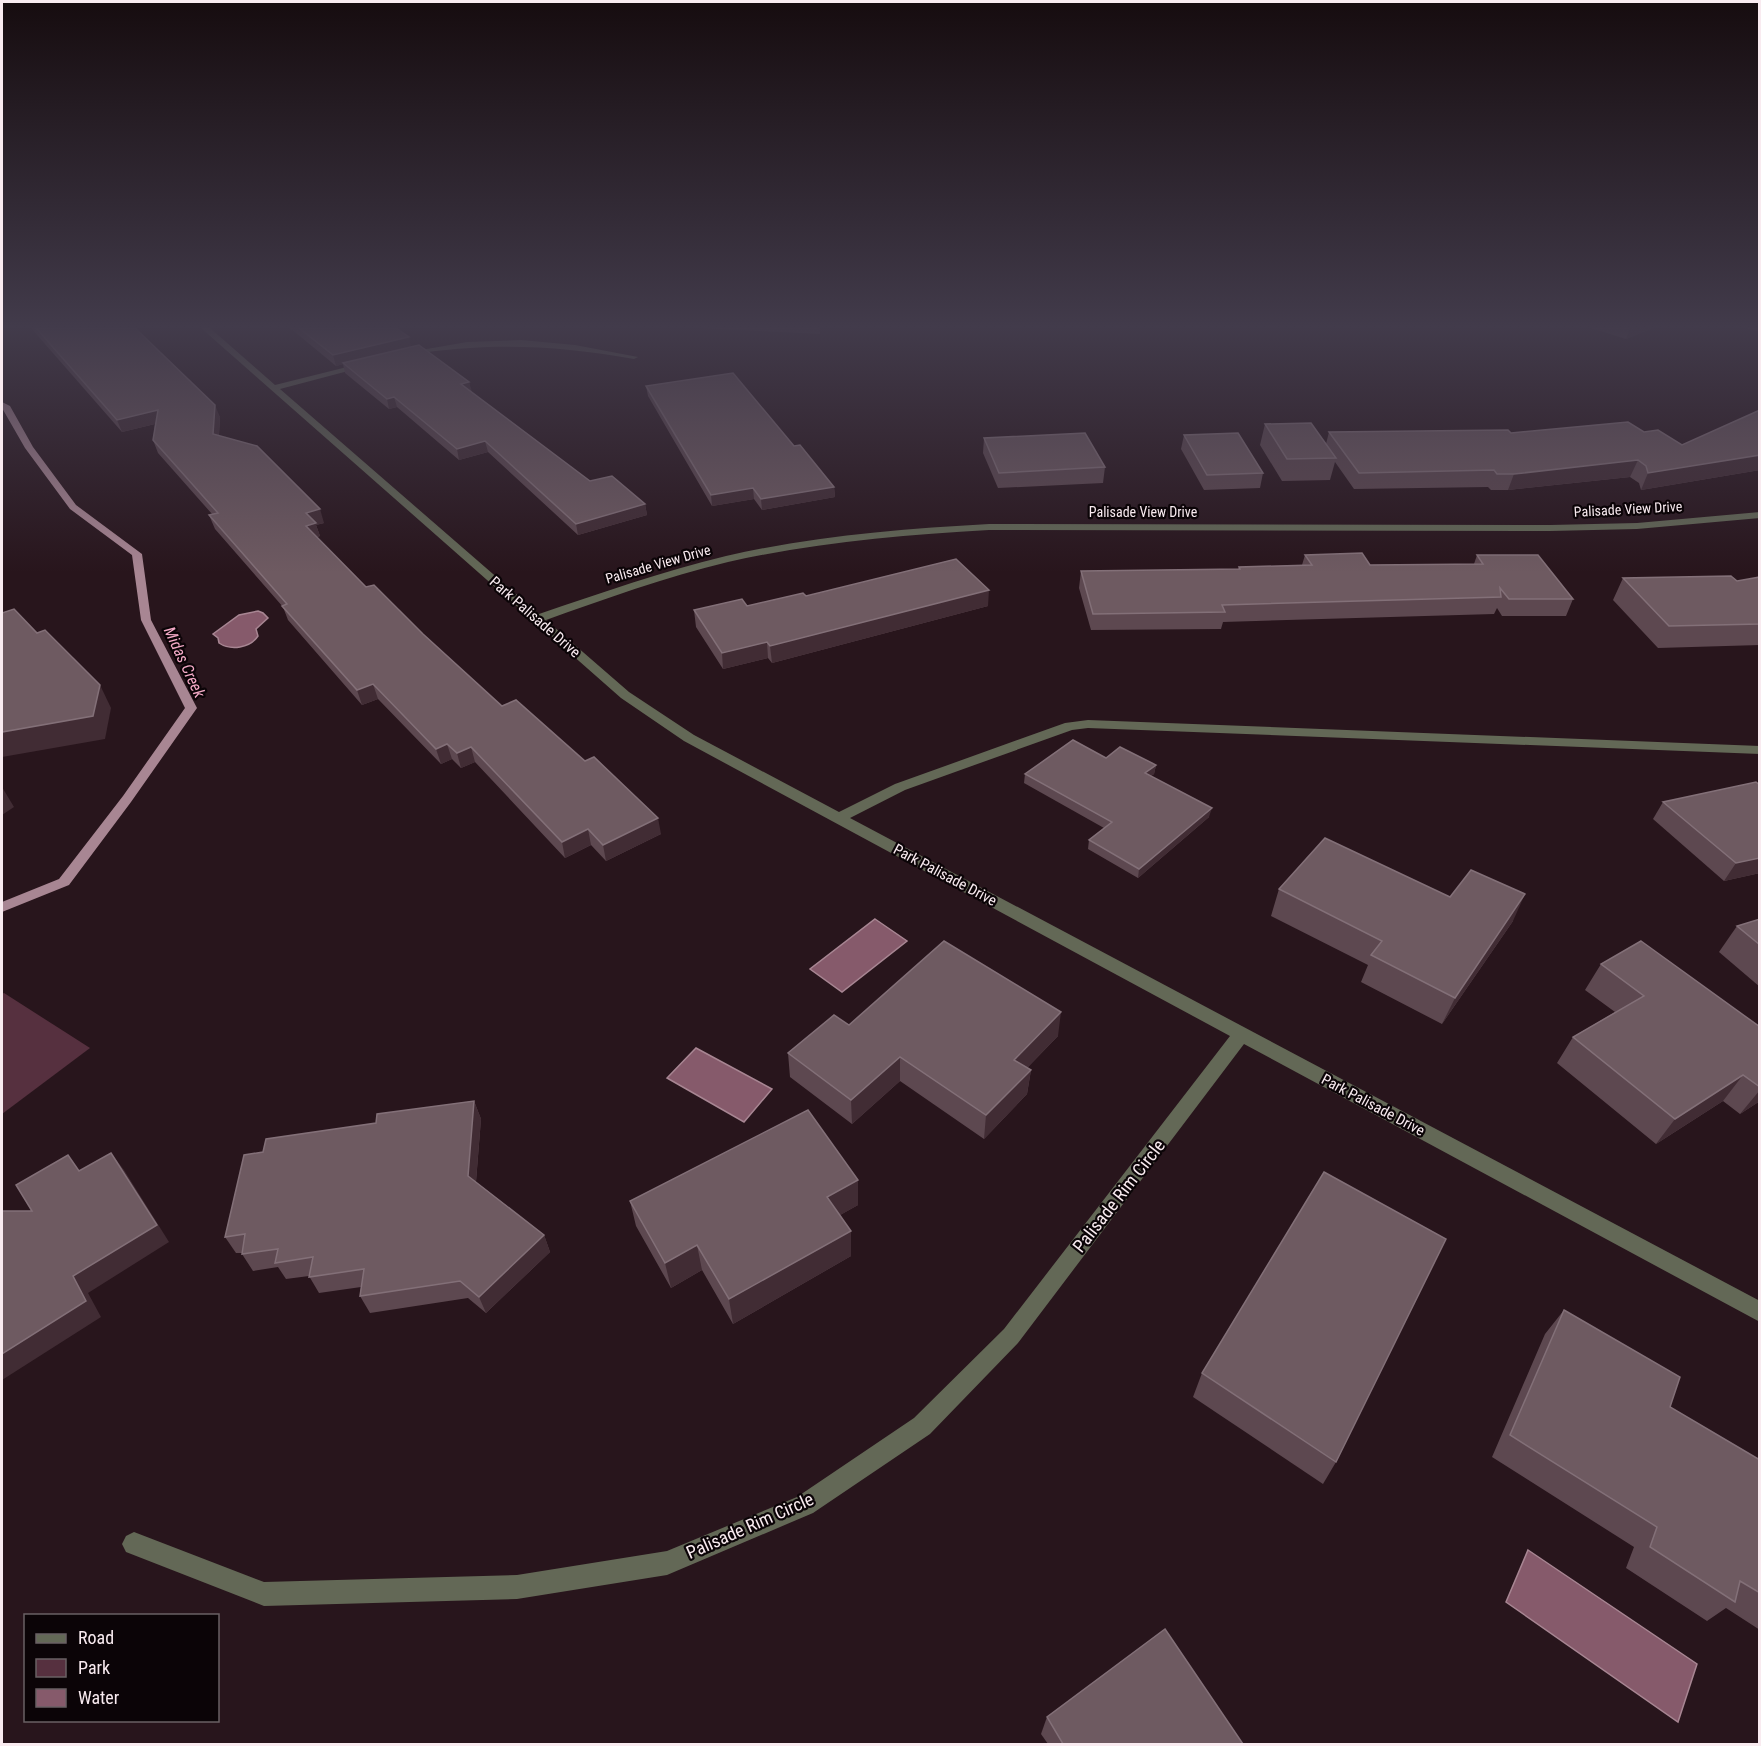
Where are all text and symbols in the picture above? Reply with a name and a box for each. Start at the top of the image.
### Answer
street label: Palisade View Drive [1573,498,1683,520]
street label: Palisade View Drive [1089,504,1198,520]
street label: Palisade View Drive [604,541,713,587]
street label: Park Palisade Drive [486,573,584,661]
water label: Midas Creek [160,624,210,702]
street label: Park Palisade Drive [890,840,1000,910]
street label: Park Palisade Drive [1318,1070,1428,1140]
street label: Palisade Rim Circle [1068,1135,1169,1256]
street label: Palisade Rim Circle [683,1488,817,1563]
legend [24,1614,219,1722]
text: Road [78,1627,114,1648]
text: Park [78,1657,110,1678]
text: Water [78,1687,120,1708]

